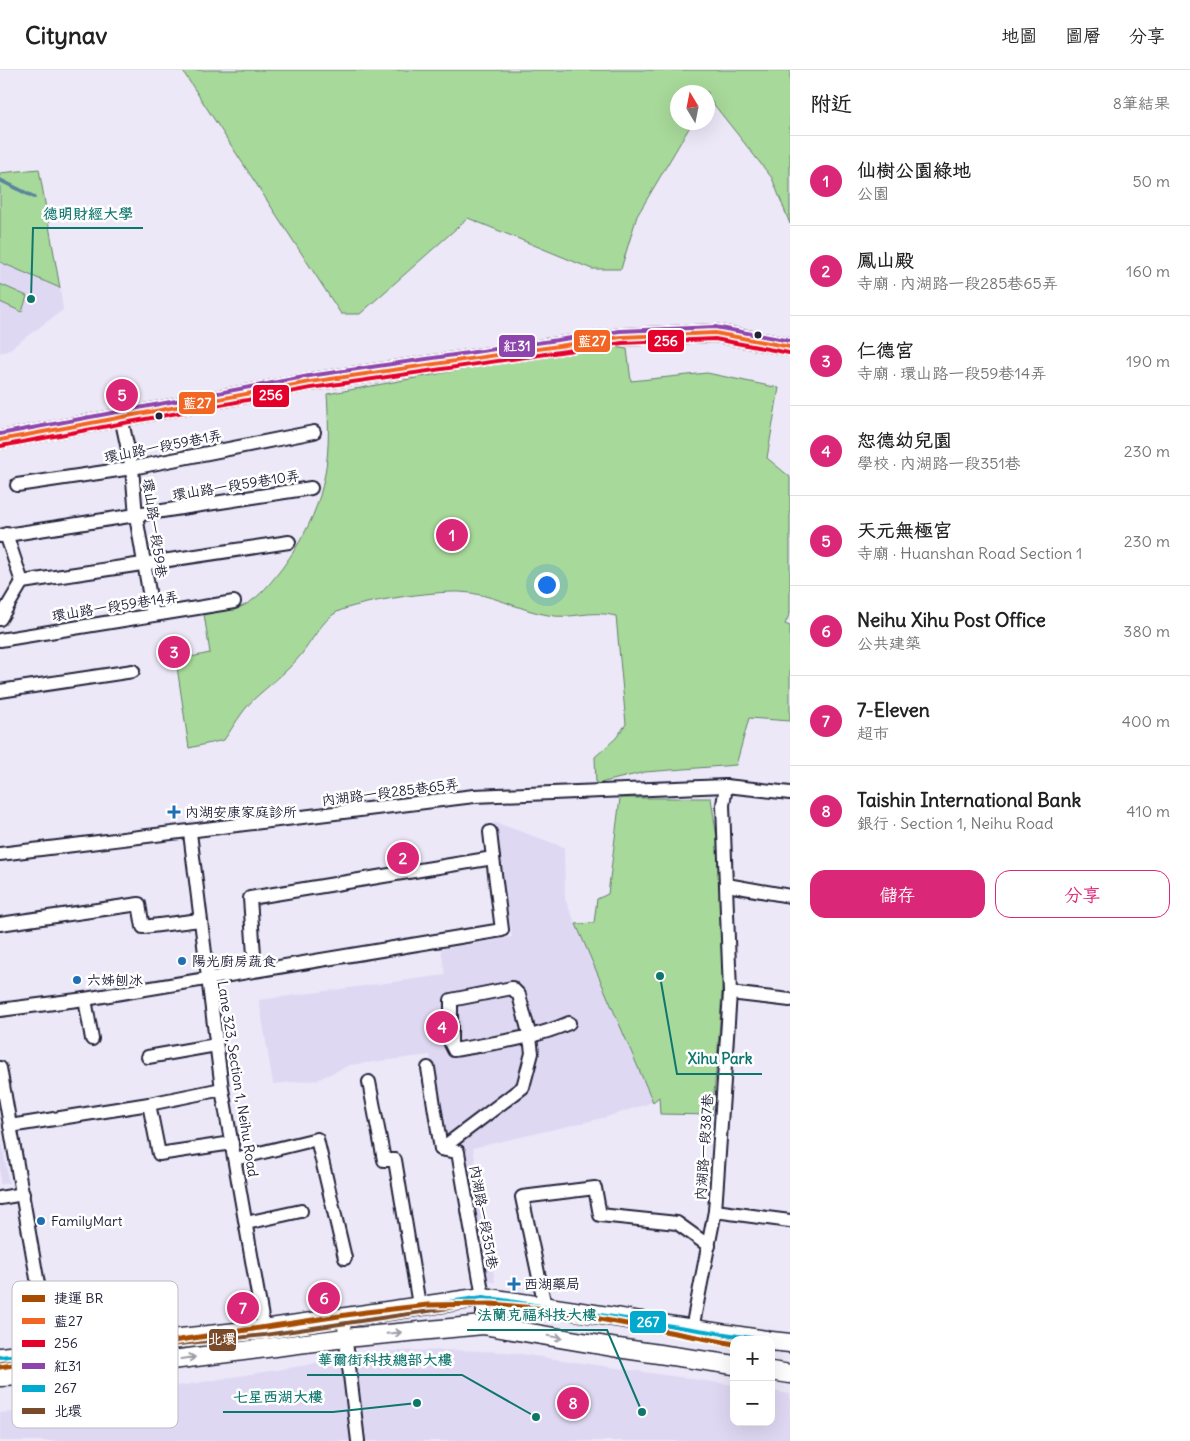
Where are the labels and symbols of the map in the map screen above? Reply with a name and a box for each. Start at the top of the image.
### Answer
north arrow [670,85,715,130]
callout: 德明財經大學 [33,198,143,228]
text: 德明財經大學 [43,204,133,223]
line badge: 藍27 [573,329,611,353]
line badge: 256 [647,329,685,353]
unlabelled marker [753,330,763,340]
text: 藍27 [578,332,606,350]
text: 256 [654,332,678,350]
line badge: 紅31 [498,334,536,358]
text: 紅31 [503,337,531,355]
pin: 5 [106,376,138,414]
line badge: 256 [252,384,290,408]
text: 256 [259,386,283,404]
line badge: 藍27 [178,391,216,415]
text: 藍27 [183,394,211,412]
unlabelled marker [154,411,164,421]
street label: 環山路一段59巷1弄 [103,426,223,466]
street label: 環山路一段59巷10弄 [171,466,301,504]
street label: 環山路一段59巷 [139,477,171,580]
pin: 1 [436,516,468,554]
your location [534,572,560,598]
street label: 環山路一段59巷14弄 [51,587,179,625]
pin: 3 [158,633,190,671]
street label: 內湖路一段285巷65弄 [320,775,460,809]
place label: 內湖安康家庭診所 [185,803,297,821]
marker: 內湖安康家庭診所 [167,805,181,819]
pin: 2 [387,839,419,877]
place label: 陽光廚房蔬食 [192,952,276,970]
marker: 陽光廚房蔬食 [176,955,188,967]
place label: 六姊刨冰 [87,971,143,989]
marker: 六姊刨冰 [71,974,83,986]
street label: Lane 323, Section 1, Neihu Road [214,980,262,1178]
pin: 4 [426,1008,458,1046]
callout: Xihu Park [677,1044,762,1074]
text: Xihu Park [688,1049,753,1068]
street label: 內湖路一段387巷 [691,1092,717,1201]
street label: 內湖路一段351巷 [466,1163,502,1272]
place label: FamilyMart [51,1212,123,1230]
marker: FamilyMart [35,1215,47,1227]
place label: 西湖藥局 [524,1275,580,1293]
marker: 西湖藥局 [508,1278,520,1290]
pin: 6 [308,1279,340,1317]
legend [12,1281,178,1428]
text: 捷運 BR [54,1289,104,1307]
pin: 7 [227,1289,259,1327]
callout: 法蘭克福科技大樓 [467,1300,607,1330]
text: 法蘭克福科技大樓 [477,1305,597,1324]
line badge: 267 [629,1310,667,1334]
text: 藍27 [54,1312,83,1330]
text: 267 [637,1313,659,1331]
line badge: 北環 [208,1328,237,1352]
one-way arrow [386,1329,402,1338]
text: 北環 [208,1330,236,1348]
one-way arrow [547,1333,563,1343]
text: 256 [54,1334,78,1352]
callout: 華爾街科技總部大樓 [307,1345,462,1375]
text: 華爾街科技總部大樓 [317,1350,453,1369]
one-way arrow [179,1353,195,1363]
text: 紅31 [54,1357,81,1375]
text: 267 [54,1379,77,1397]
callout: 七星西湖大樓 [223,1382,333,1412]
pin: 8 [557,1384,589,1422]
text: 七星西湖大樓 [233,1387,323,1406]
text: 北環 [54,1402,82,1420]

